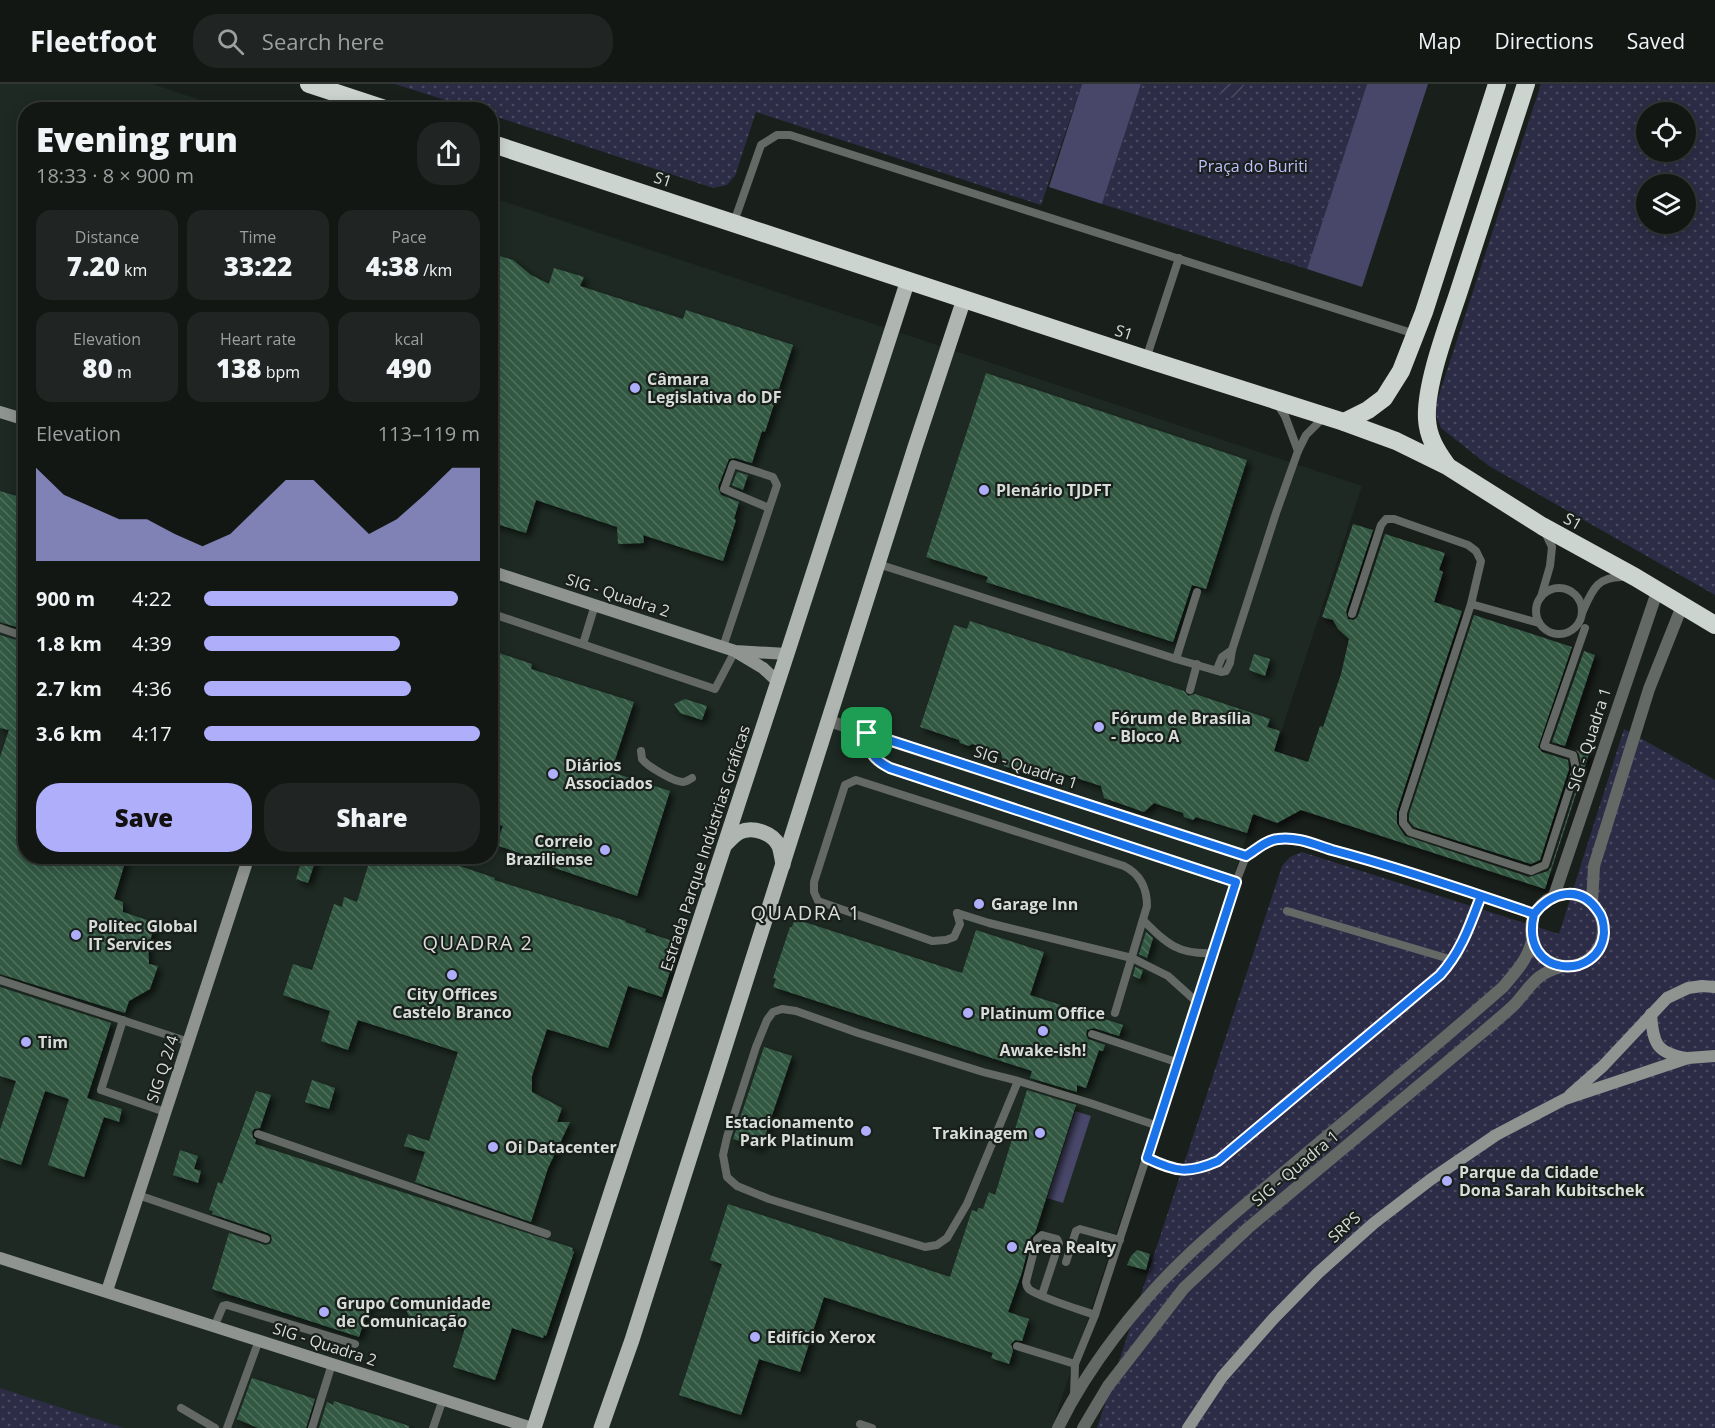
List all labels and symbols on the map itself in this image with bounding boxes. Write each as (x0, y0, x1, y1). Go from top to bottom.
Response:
park label: Praça do Buriti (1198, 155, 1308, 177)
street label: S1 (651, 166, 675, 192)
street label: S1 (1112, 319, 1136, 345)
place label: Câmara Legislativa do DF (647, 368, 781, 408)
marker: Câmara Legislativa do DF (628, 381, 642, 395)
place label: Plenário TJDFT (996, 479, 1111, 501)
marker: Plenário TJDFT (977, 483, 991, 497)
street label: S1 (1560, 507, 1586, 535)
street label: SIG - Quadra 2 (563, 568, 673, 622)
street label: SIG - Quadra 1 (1562, 684, 1616, 794)
pin (841, 707, 892, 758)
place label: Fórum de Brasília - Bloco A (1111, 707, 1251, 747)
marker: Fórum de Brasília - Bloco A (1092, 720, 1106, 734)
street label: Estrada Parque Indústrias Gráficas (655, 722, 755, 974)
street label: SIG - Quadra 1 (971, 740, 1081, 794)
place label: Diários Associados (565, 754, 653, 794)
marker: Diários Associados (546, 767, 560, 781)
place label: Correio Braziliense (505, 830, 593, 870)
marker: Correio Braziliense (598, 843, 612, 857)
place label: Garage Inn (991, 893, 1078, 915)
marker: Garage Inn (972, 897, 986, 911)
district label: QUADRA 1 (751, 899, 861, 926)
place label: Politec Global IT Services (88, 915, 198, 955)
marker: Politec Global IT Services (69, 928, 83, 942)
district label: QUADRA 2 (423, 929, 533, 956)
marker: City Offices Castelo Branco (445, 968, 459, 982)
place label: City Offices Castelo Branco (392, 983, 512, 1023)
place label: Platinum Office (980, 1002, 1105, 1024)
marker: Platinum Office (961, 1006, 975, 1020)
marker: Awake-ish! (1036, 1024, 1050, 1038)
place label: Tim (38, 1031, 68, 1053)
street label: SIG Q 2/4 (141, 1032, 183, 1106)
marker: Tim (19, 1035, 33, 1049)
place label: Awake-ish! (1000, 1039, 1086, 1061)
place label: Estacionamento Park Platinum (725, 1111, 854, 1151)
place label: Trakinagem (933, 1122, 1028, 1144)
marker: Estacionamento Park Platinum (859, 1124, 873, 1138)
street label: SIG - Quadra 1 (1247, 1125, 1343, 1211)
marker: Trakinagem (1033, 1126, 1047, 1140)
place label: Oi Datacenter (505, 1136, 617, 1158)
marker: Oi Datacenter (486, 1140, 500, 1154)
place label: Parque da Cidade Dona Sarah Kubitschek (1459, 1161, 1644, 1201)
marker: Parque da Cidade Dona Sarah Kubitschek (1440, 1174, 1454, 1188)
street label: SRPS (1323, 1206, 1365, 1248)
place label: Area Realty (1024, 1236, 1117, 1258)
marker: Area Realty (1005, 1240, 1019, 1254)
place label: Grupo Comunidade de Comunicação (336, 1292, 491, 1332)
marker: Grupo Comunidade de Comunicação (317, 1305, 331, 1319)
street label: SIG - Quadra 2 (270, 1317, 380, 1371)
place label: Edifício Xerox (767, 1326, 877, 1348)
marker: Edifício Xerox (748, 1330, 762, 1344)

